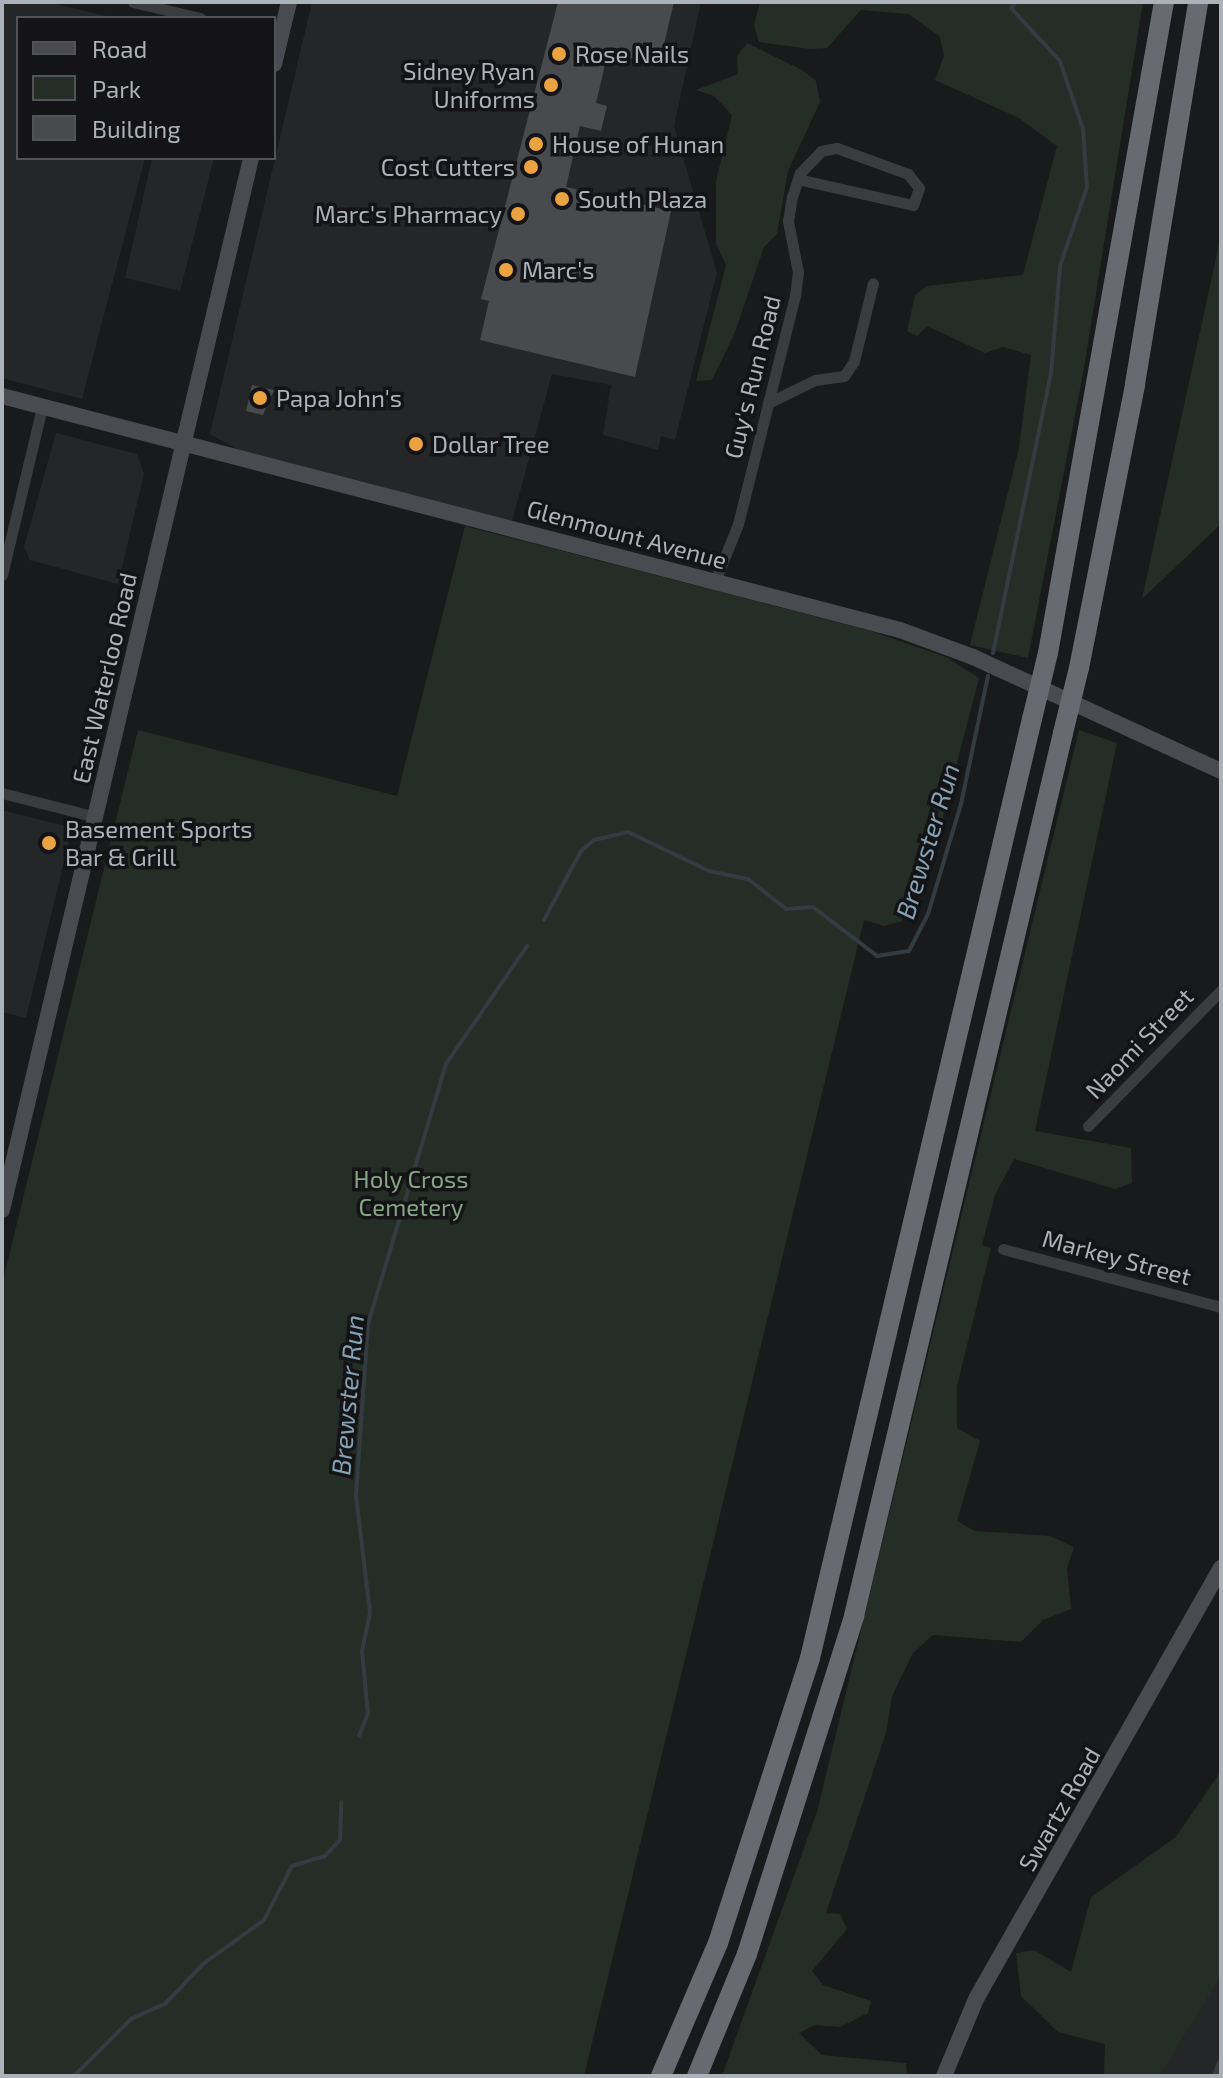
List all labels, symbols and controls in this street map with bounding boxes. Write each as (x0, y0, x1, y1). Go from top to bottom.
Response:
legend (16, 16, 276, 160)
text: Road (92, 34, 147, 63)
place label: Rose Nails (575, 40, 689, 68)
marker: Rose Nails (550, 45, 568, 63)
place label: Sidney Ryan Uniforms (402, 57, 535, 113)
text: Park (92, 74, 141, 103)
marker: Sidney Ryan Uniforms (542, 76, 560, 94)
text: Building (92, 114, 181, 143)
place label: House of Hunan (552, 130, 725, 158)
marker: House of Hunan (527, 135, 545, 153)
place label: Cost Cutters (381, 153, 515, 181)
marker: Cost Cutters (522, 158, 540, 176)
place label: South Plaza (578, 185, 707, 213)
marker: South Plaza (553, 190, 571, 208)
place label: Marc's Pharmacy (315, 200, 502, 228)
marker: Marc's Pharmacy (509, 205, 527, 223)
place label: Marc's (522, 256, 594, 284)
marker: Marc's (497, 261, 515, 279)
street label: Guy's Run Road (718, 292, 786, 462)
place label: Papa John's (276, 384, 402, 412)
marker: Papa John's (251, 389, 269, 407)
place label: Dollar Tree (432, 430, 551, 458)
marker: Dollar Tree (407, 435, 425, 453)
street label: Glenmount Avenue (524, 493, 730, 575)
street label: East Waterloo Road (66, 570, 142, 786)
water label: Brewster Run (889, 759, 965, 923)
place label: Basement Sports Bar & Grill (65, 815, 252, 871)
marker: Basement Sports Bar & Grill (40, 834, 58, 852)
street label: Naomi Street (1079, 982, 1199, 1104)
park label: Holy Cross Cemetery (353, 1165, 469, 1221)
street label: Markey Street (1039, 1223, 1195, 1291)
water label: Brewster Run (324, 1313, 370, 1477)
street label: Swartz Road (1012, 1742, 1106, 1876)

